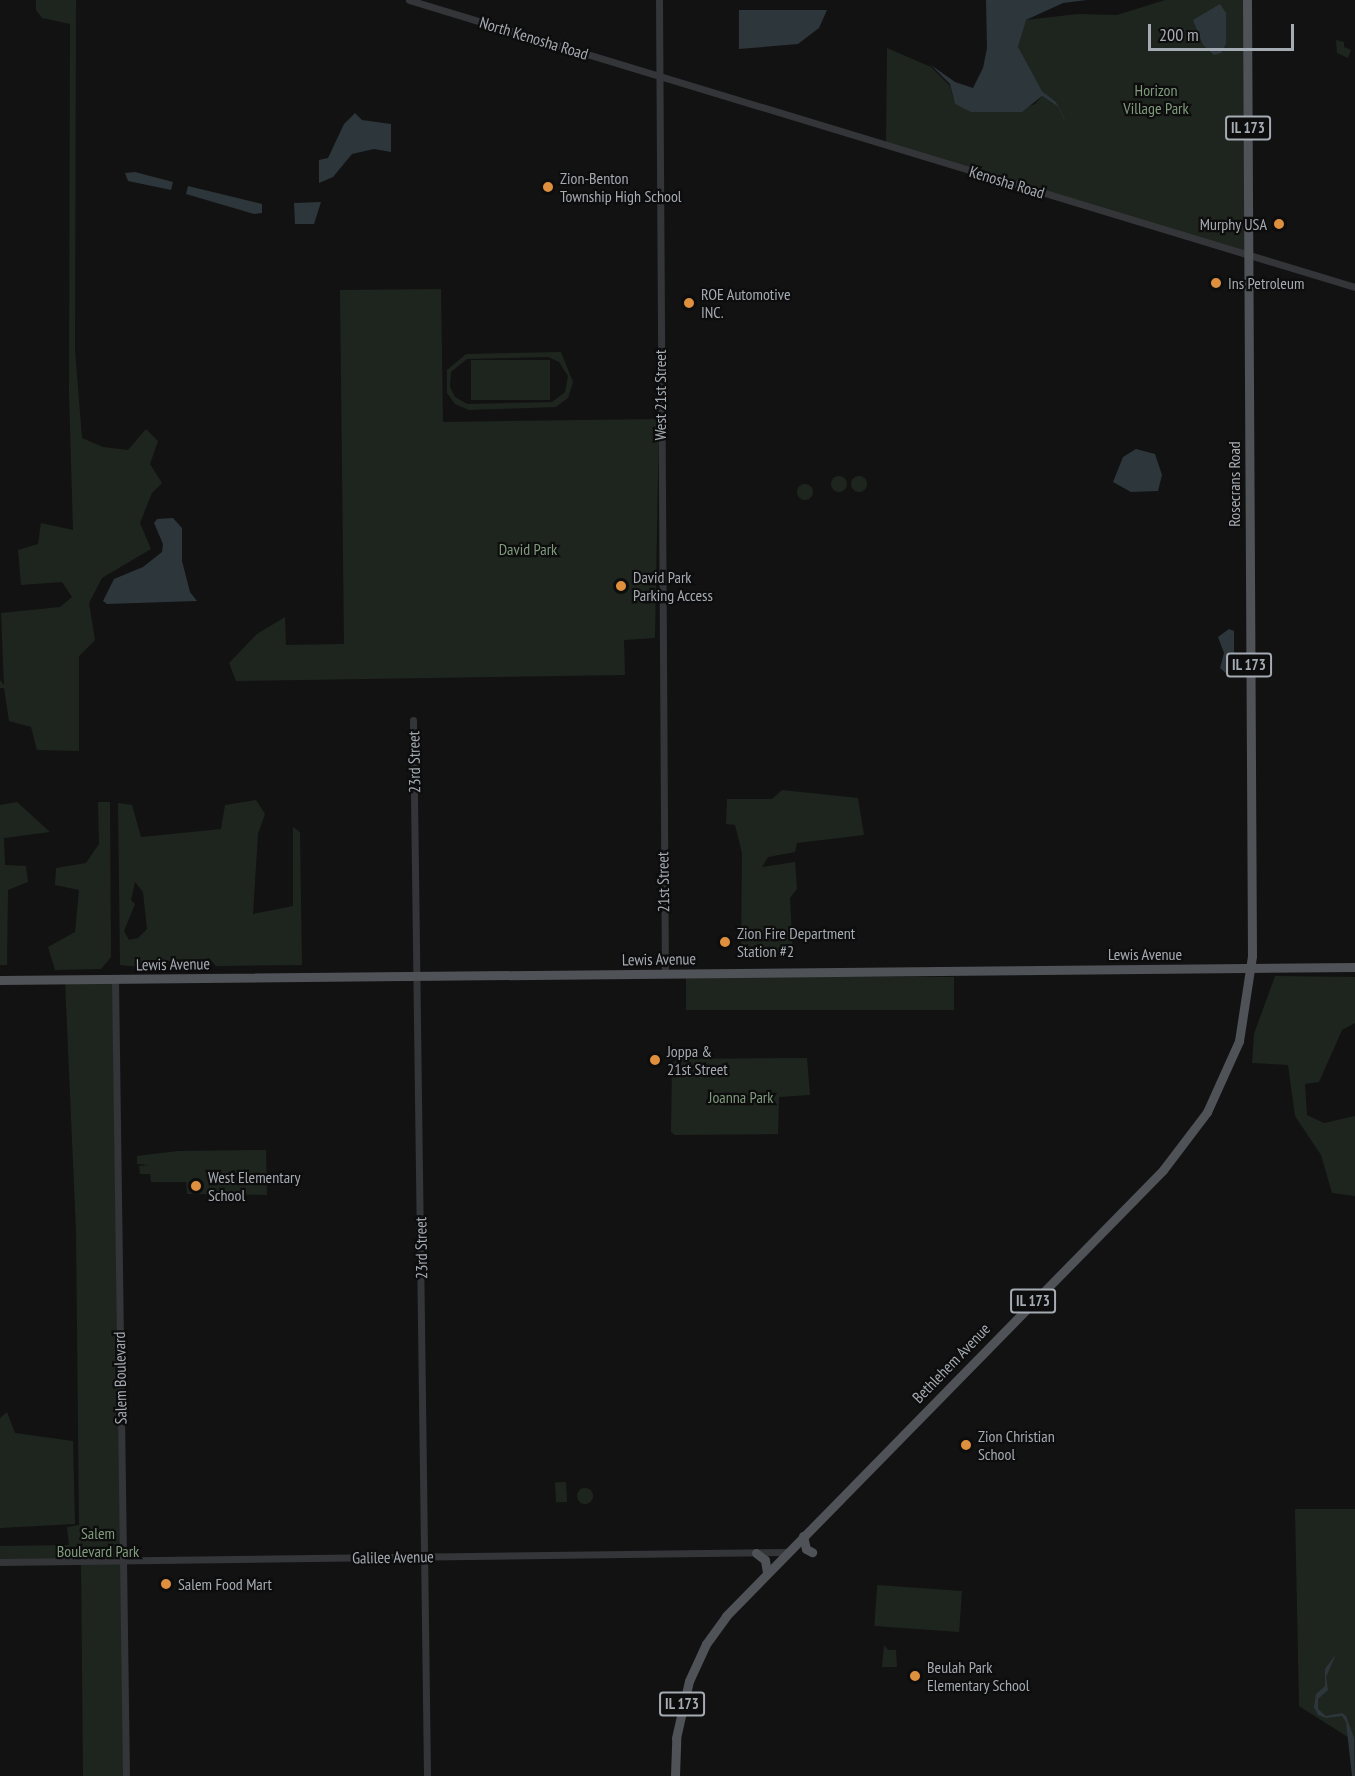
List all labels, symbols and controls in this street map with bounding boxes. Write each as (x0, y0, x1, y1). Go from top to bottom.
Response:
street label: North Kenosha Road (477, 12, 591, 64)
scale bar (1151, 12, 1296, 50)
text: 200 m (1159, 23, 1199, 46)
park label: Horizon Village Park (1123, 80, 1189, 118)
road number: IL 173 (1224, 116, 1272, 140)
street label: Kenosha Road (967, 162, 1047, 202)
place label: Zion-Benton Township High School (560, 168, 682, 206)
marker: Zion-Benton Township High School (541, 180, 555, 194)
place label: Murphy USA (1199, 214, 1267, 234)
marker: Murphy USA (1272, 217, 1286, 231)
place label: Ins Petroleum (1228, 273, 1304, 293)
marker: Ins Petroleum (1209, 276, 1223, 290)
place label: ROE Automotive INC. (701, 284, 791, 322)
marker: ROE Automotive INC. (682, 296, 696, 310)
street label: West 21st Street (650, 350, 670, 440)
street label: Rosecrans Road (1224, 441, 1244, 527)
park label: David Park (499, 539, 557, 559)
place label: David Park Parking Access (633, 567, 713, 605)
marker: David Park Parking Access (614, 579, 628, 593)
road number: IL 173 (1225, 653, 1273, 677)
street label: 23rd Street (404, 731, 424, 793)
street label: 21st Street (653, 851, 673, 913)
place label: Zion Fire Department Station #2 (737, 923, 855, 961)
marker: Zion Fire Department Station #2 (718, 935, 732, 949)
street label: Lewis Avenue (1108, 944, 1182, 964)
street label: Lewis Avenue (622, 949, 696, 969)
street label: Lewis Avenue (136, 954, 210, 974)
place label: Joppa & 21st Street (667, 1041, 728, 1079)
marker: Joppa & 21st Street (648, 1053, 662, 1067)
park label: Joanna Park (709, 1087, 773, 1107)
place label: West Elementary School (208, 1167, 300, 1205)
marker: West Elementary School (189, 1179, 203, 1193)
street label: 23rd Street (411, 1217, 431, 1279)
road number: IL 173 (1009, 1289, 1057, 1313)
street label: Bethlehem Avenue (908, 1319, 994, 1407)
street label: Salem Boulevard (110, 1331, 130, 1425)
place label: Zion Christian School (978, 1426, 1055, 1464)
marker: Zion Christian School (959, 1438, 973, 1452)
park label: Salem Boulevard Park (57, 1523, 139, 1561)
street label: Galilee Avenue (352, 1547, 434, 1567)
place label: Salem Food Mart (178, 1574, 272, 1594)
marker: Salem Food Mart (159, 1577, 173, 1591)
place label: Beulah Park Elementary School (927, 1657, 1030, 1695)
marker: Beulah Park Elementary School (908, 1669, 922, 1683)
road number: IL 173 (658, 1692, 706, 1716)

